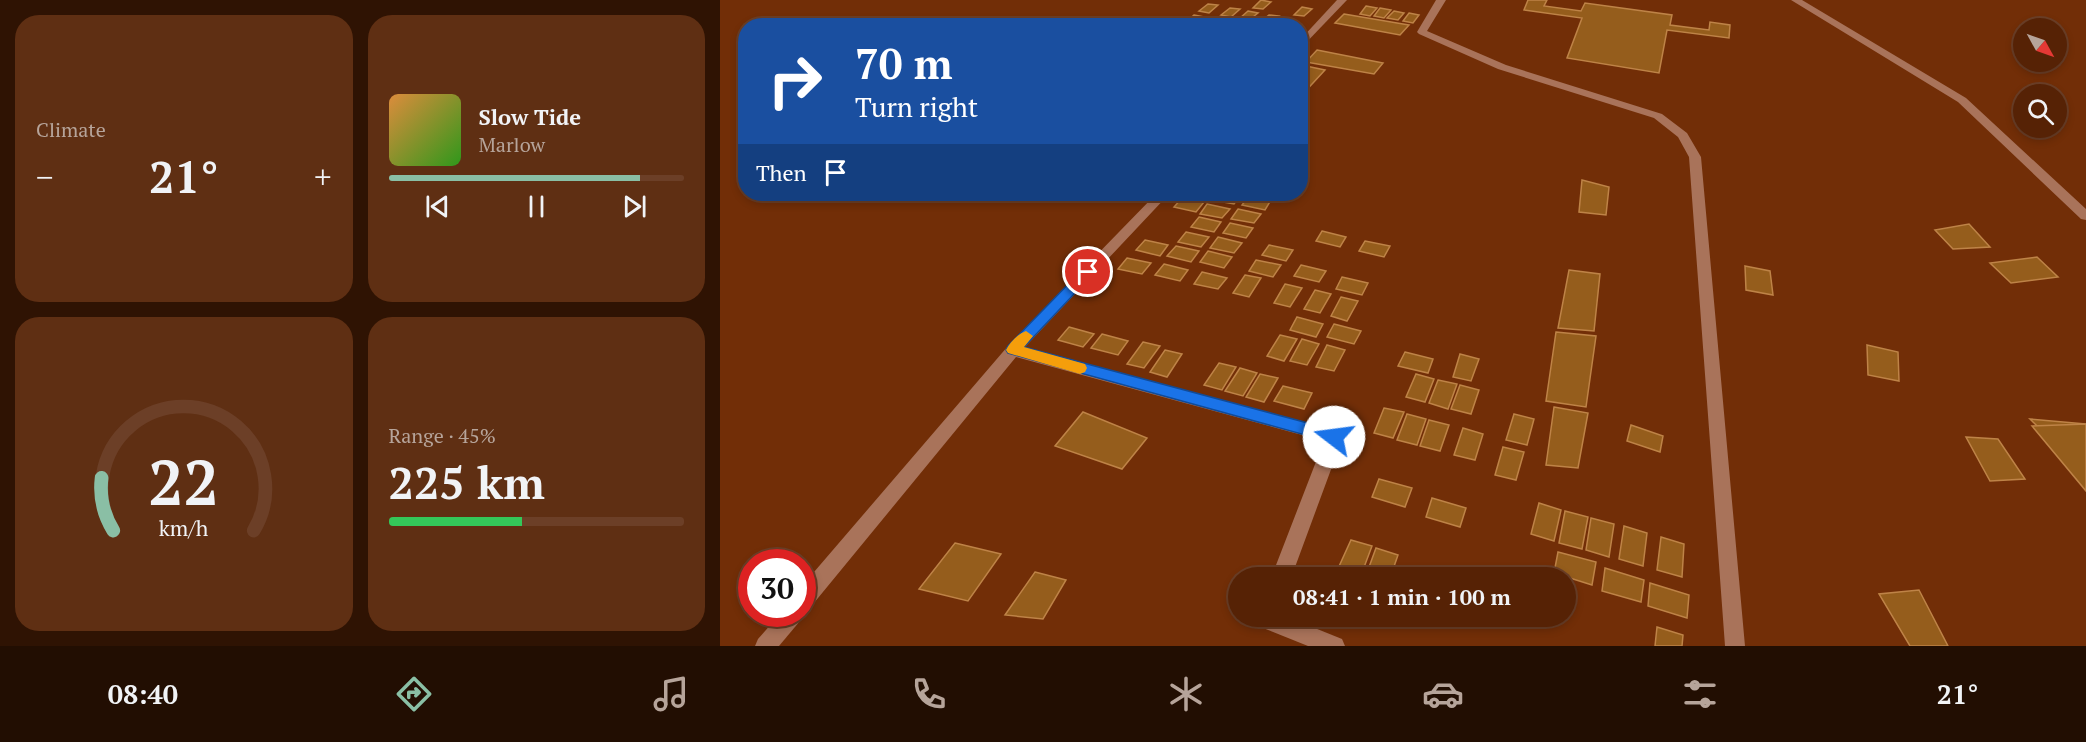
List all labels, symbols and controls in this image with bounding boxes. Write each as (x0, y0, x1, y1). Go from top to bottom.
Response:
north arrow (2013, 18, 2067, 72)
map controls (2013, 18, 2067, 138)
text: 70 m (855, 35, 953, 91)
icon: right (756, 42, 834, 120)
button: search (2013, 84, 2067, 138)
text: Turn right (855, 89, 978, 125)
text: Slow Tide (479, 102, 581, 131)
text: Climate (36, 116, 106, 143)
text: Marlow (479, 131, 545, 158)
text: 21° (149, 146, 218, 206)
text: − (36, 155, 54, 198)
text: + (314, 155, 332, 198)
icon: arrive (819, 156, 852, 189)
text: Then (756, 158, 807, 187)
icon: previous (421, 190, 454, 223)
icon: pause (520, 190, 553, 223)
icon: next (618, 190, 651, 223)
pin (1062, 246, 1113, 297)
icon: arrive (1071, 255, 1104, 288)
position arrow (1302, 405, 1366, 469)
text: Range · 45% (389, 422, 496, 449)
text: 22 (148, 440, 219, 523)
text: 225 km (389, 452, 545, 512)
text: km/h (159, 514, 209, 542)
speed limit sign: 30 (738, 549, 816, 627)
text: 08:41 · 1 min · 100 m (1293, 582, 1511, 611)
icon: directions (393, 673, 435, 715)
icon: music (650, 673, 692, 715)
icon: phone (908, 673, 950, 715)
icon: climate (1165, 673, 1207, 715)
icon: car (1422, 673, 1464, 715)
icon: filters (1679, 673, 1721, 715)
text: 08:40 (108, 676, 178, 712)
text: 21° (1937, 676, 1978, 712)

